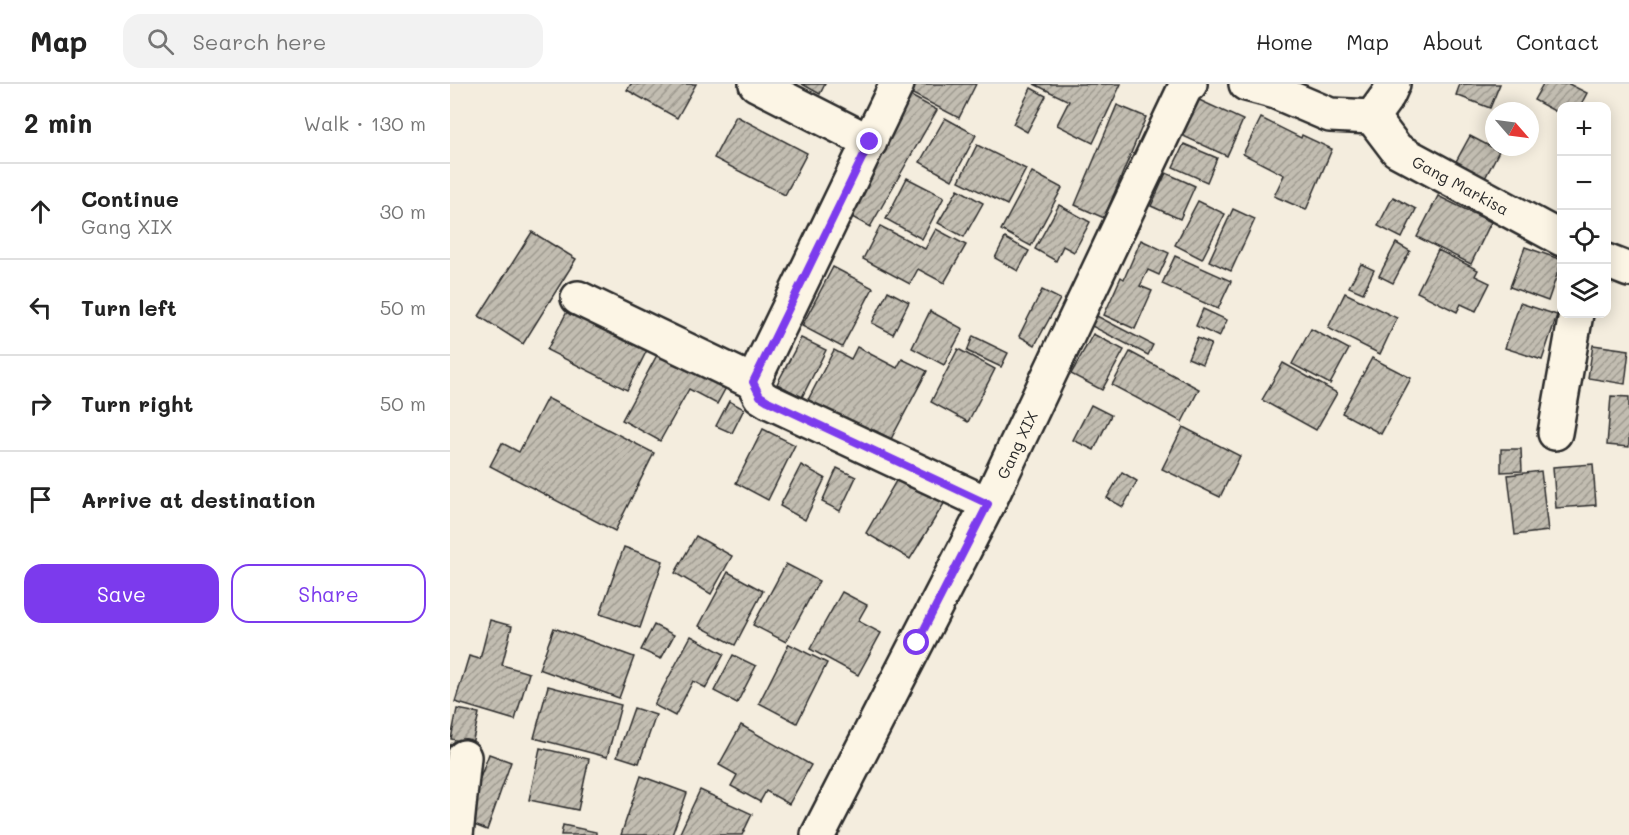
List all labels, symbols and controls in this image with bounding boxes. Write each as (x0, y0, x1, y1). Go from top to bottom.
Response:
search box (123, 14, 543, 68)
text: Map (30, 23, 87, 59)
icon: search (144, 25, 177, 58)
text: Search here (192, 27, 326, 56)
text: Home (1256, 28, 1313, 55)
text: Map (1346, 28, 1389, 55)
text: About (1422, 28, 1483, 55)
text: Contact (1516, 28, 1599, 55)
north arrow (1485, 102, 1539, 156)
map controls (1557, 102, 1611, 318)
button: + (1557, 102, 1611, 156)
text: 2 min (24, 106, 92, 140)
text: Walk · 130 m (303, 110, 426, 136)
route end (856, 128, 882, 154)
street label: Gang Markisa (1409, 150, 1513, 219)
button: − (1557, 156, 1611, 210)
text: Continue (81, 184, 179, 213)
icon: ahead (24, 195, 57, 228)
text: 30 m (380, 198, 426, 224)
button: locate (1557, 210, 1611, 264)
text: Gang XIX (81, 213, 173, 239)
button: layers (1557, 264, 1611, 318)
icon: left (24, 291, 57, 324)
text: Turn left (81, 293, 177, 322)
text: 50 m (380, 294, 426, 320)
icon: right (24, 387, 57, 420)
text: Turn right (81, 389, 193, 418)
text: 50 m (380, 390, 426, 416)
street label: Gang XIX (991, 407, 1041, 482)
icon: arrive (24, 483, 57, 516)
text: Arrive at destination (81, 485, 316, 514)
button: Save (24, 564, 219, 623)
button: Share (231, 564, 426, 623)
route start (903, 629, 929, 655)

